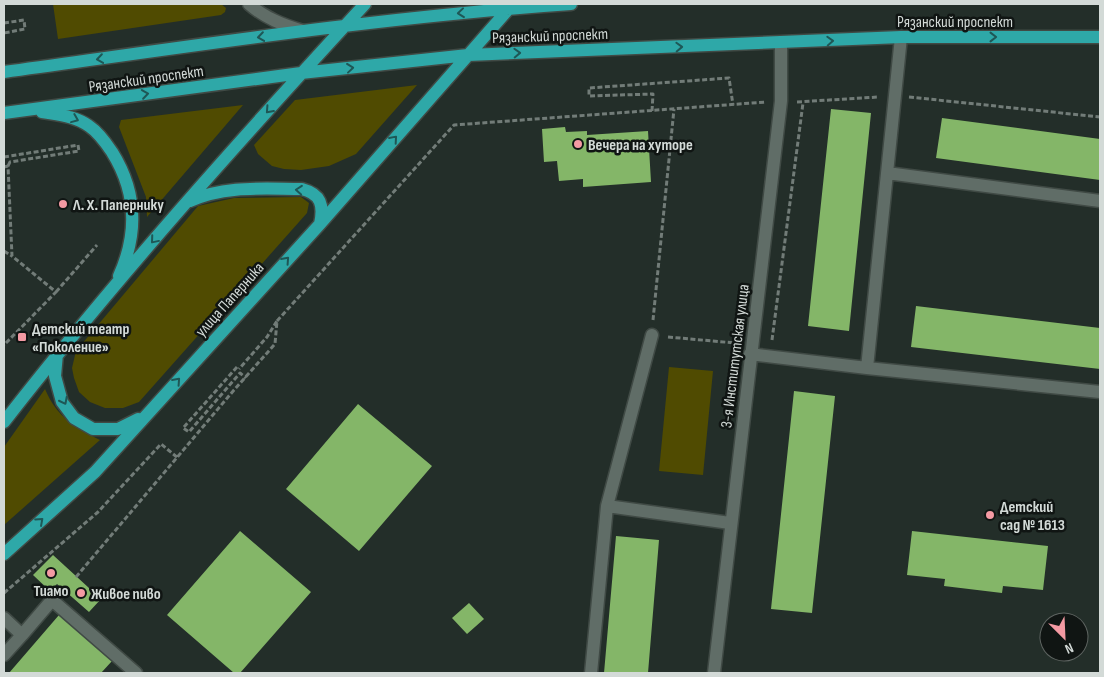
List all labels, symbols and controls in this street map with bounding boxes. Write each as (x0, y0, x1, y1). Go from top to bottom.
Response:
one-way arrow (456, 8, 464, 19)
street label: Рязанский проспект (897, 13, 1013, 32)
street label: Рязанский проспект (492, 25, 608, 48)
one-way arrow (257, 31, 265, 42)
one-way arrow (989, 32, 997, 42)
one-way arrow (826, 35, 834, 46)
one-way arrow (675, 41, 683, 52)
one-way arrow (513, 48, 521, 58)
one-way arrow (96, 53, 104, 64)
street label: Рязанский проспект (87, 62, 205, 97)
one-way arrow (346, 63, 354, 74)
one-way arrow (141, 90, 149, 100)
one-way arrow (266, 104, 275, 113)
one-way arrow (70, 113, 79, 123)
one-way arrow (388, 136, 397, 145)
place label: Вечера на хуторе (588, 136, 693, 155)
marker: Вечера на хуторе (572, 138, 584, 150)
one-way arrow (294, 184, 302, 195)
place label: Л. Х. Папернику (72, 196, 164, 215)
marker: Л. Х. Папернику (57, 198, 69, 210)
one-way arrow (151, 235, 160, 244)
one-way arrow (280, 257, 289, 266)
street label: улица Паперника (192, 259, 268, 341)
street label: 3-я Институтская улица (717, 283, 754, 429)
place label: Детский театр «Поколение» (32, 320, 129, 357)
marker: Детский театр «Поколение» (16, 331, 28, 343)
one-way arrow (171, 377, 180, 386)
one-way arrow (58, 396, 68, 405)
place label: Детский сад № 1613 (1000, 498, 1065, 535)
marker: Детский сад № 1613 (984, 509, 996, 521)
one-way arrow (35, 518, 44, 527)
marker: Тиамо (45, 567, 57, 579)
place label: Тиамо (34, 582, 68, 601)
place label: Живое пиво (91, 585, 161, 604)
marker: Живое пиво (75, 587, 87, 599)
north arrow (1039, 612, 1089, 662)
text: N (1062, 639, 1076, 658)

